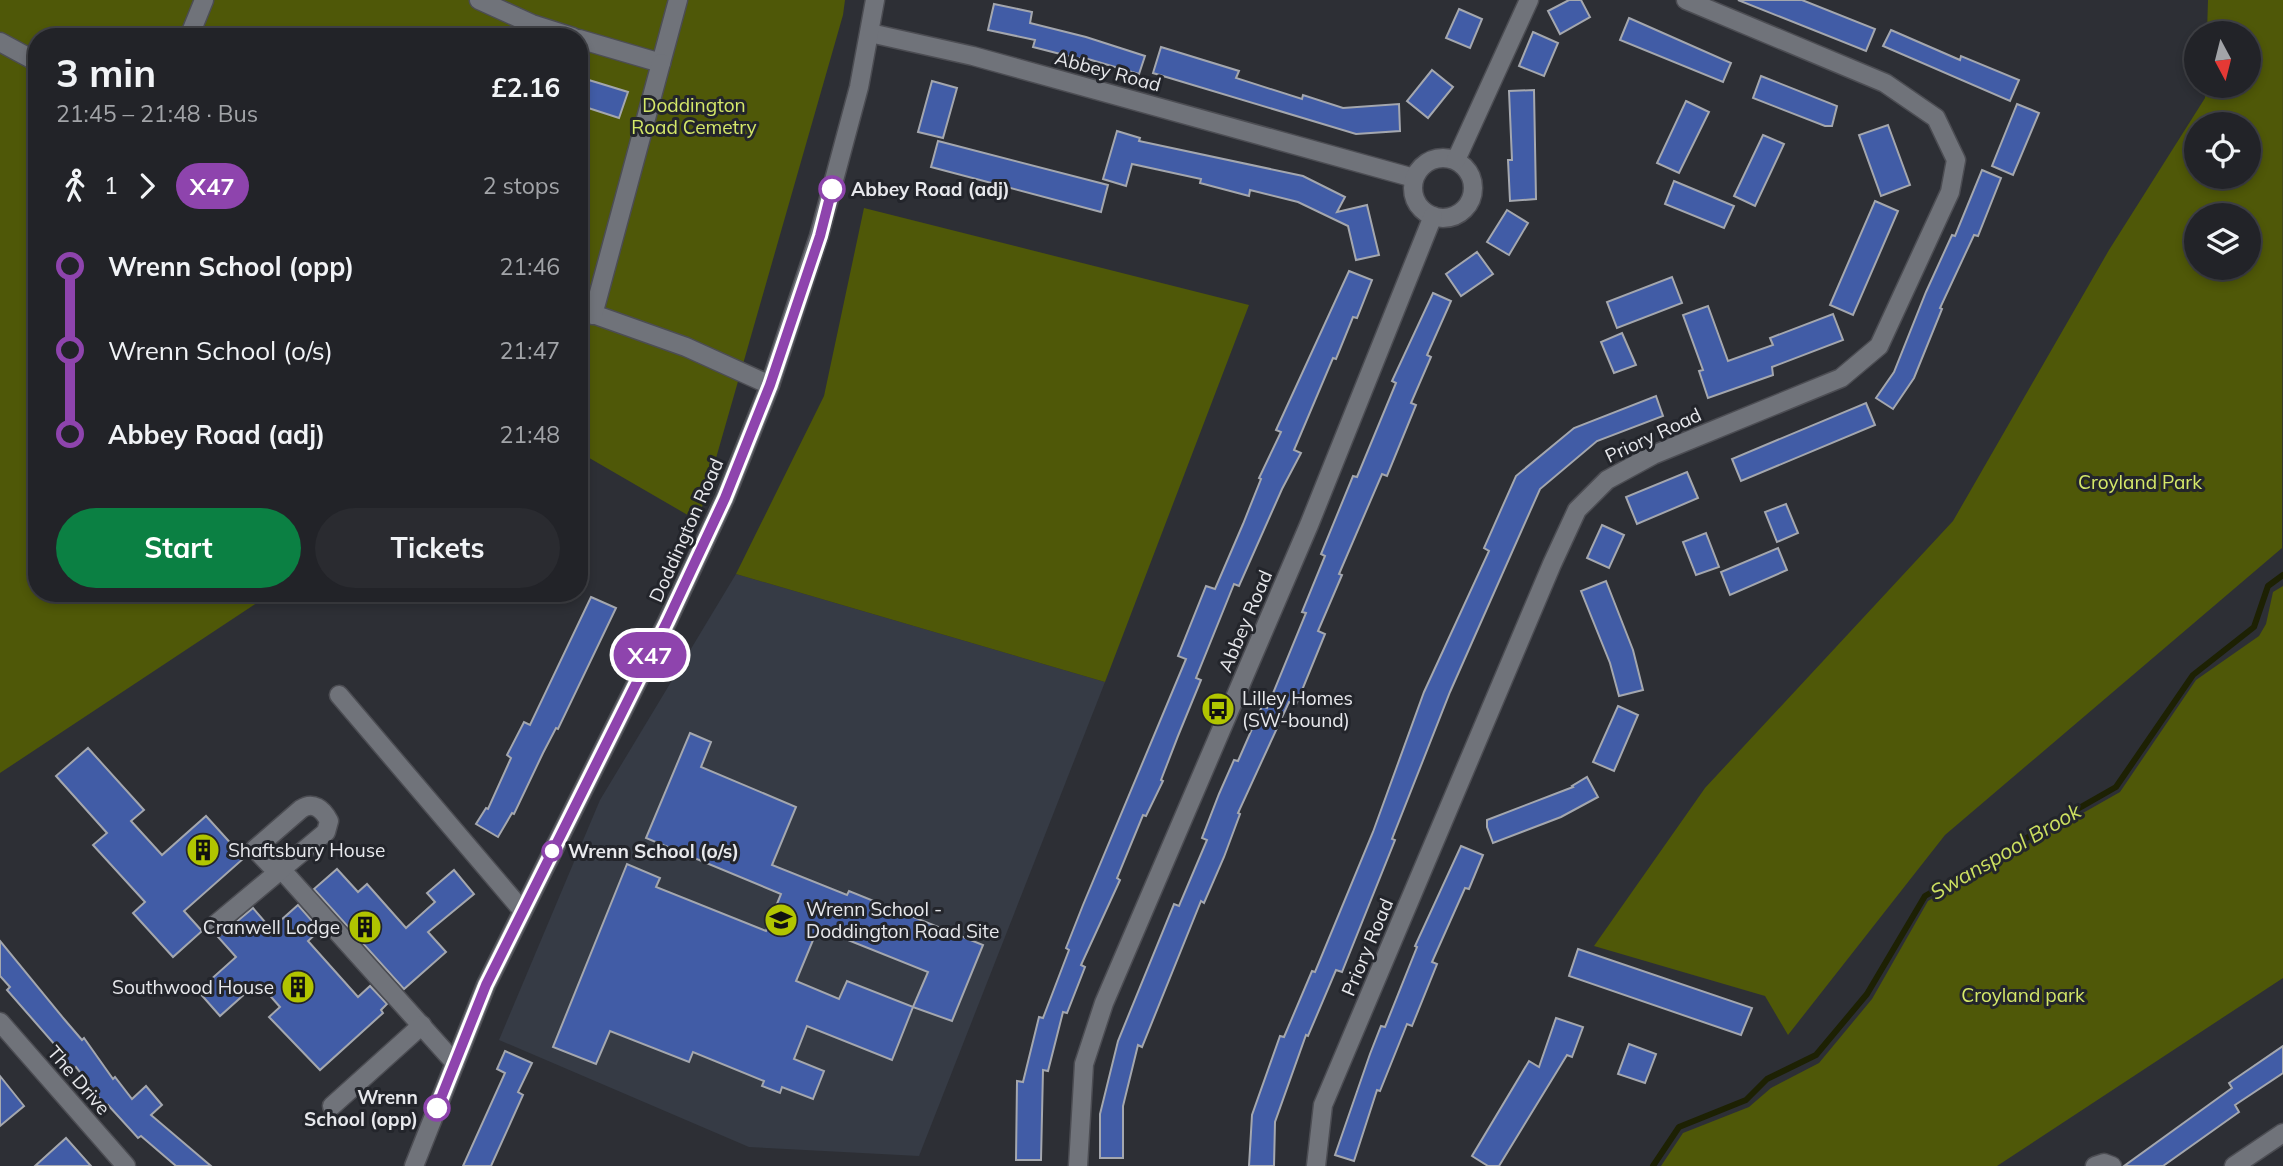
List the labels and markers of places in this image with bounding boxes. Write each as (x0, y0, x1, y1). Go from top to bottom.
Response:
marker: Abbey Road (adj) (819, 176, 845, 202)
place label: Abbey Road (adj) (851, 177, 1010, 201)
place label: Lilley Homes (SW-bound) (1242, 686, 1353, 732)
bus stop icon: Lilley Homes (SW-bound) (1199, 690, 1237, 728)
building icon: Shaftsbury House (184, 831, 222, 869)
place label: Shaftsbury House (228, 838, 385, 862)
place label: Wrenn School (o/s) (568, 839, 739, 863)
marker: Wrenn School (o/s) (542, 841, 562, 861)
place label: Wrenn School - Doddington Road Site (806, 897, 999, 943)
school or university icon: Wrenn School - Doddington Road Site (762, 901, 800, 939)
building icon: Cranwell Lodge (346, 908, 384, 946)
place label: Cranwell Lodge (203, 915, 340, 939)
building icon: Southwood House (279, 968, 317, 1006)
place label: Southwood House (112, 975, 274, 999)
place label: Wrenn School (opp) (304, 1085, 418, 1131)
marker: Wrenn School (opp) (424, 1095, 450, 1121)

